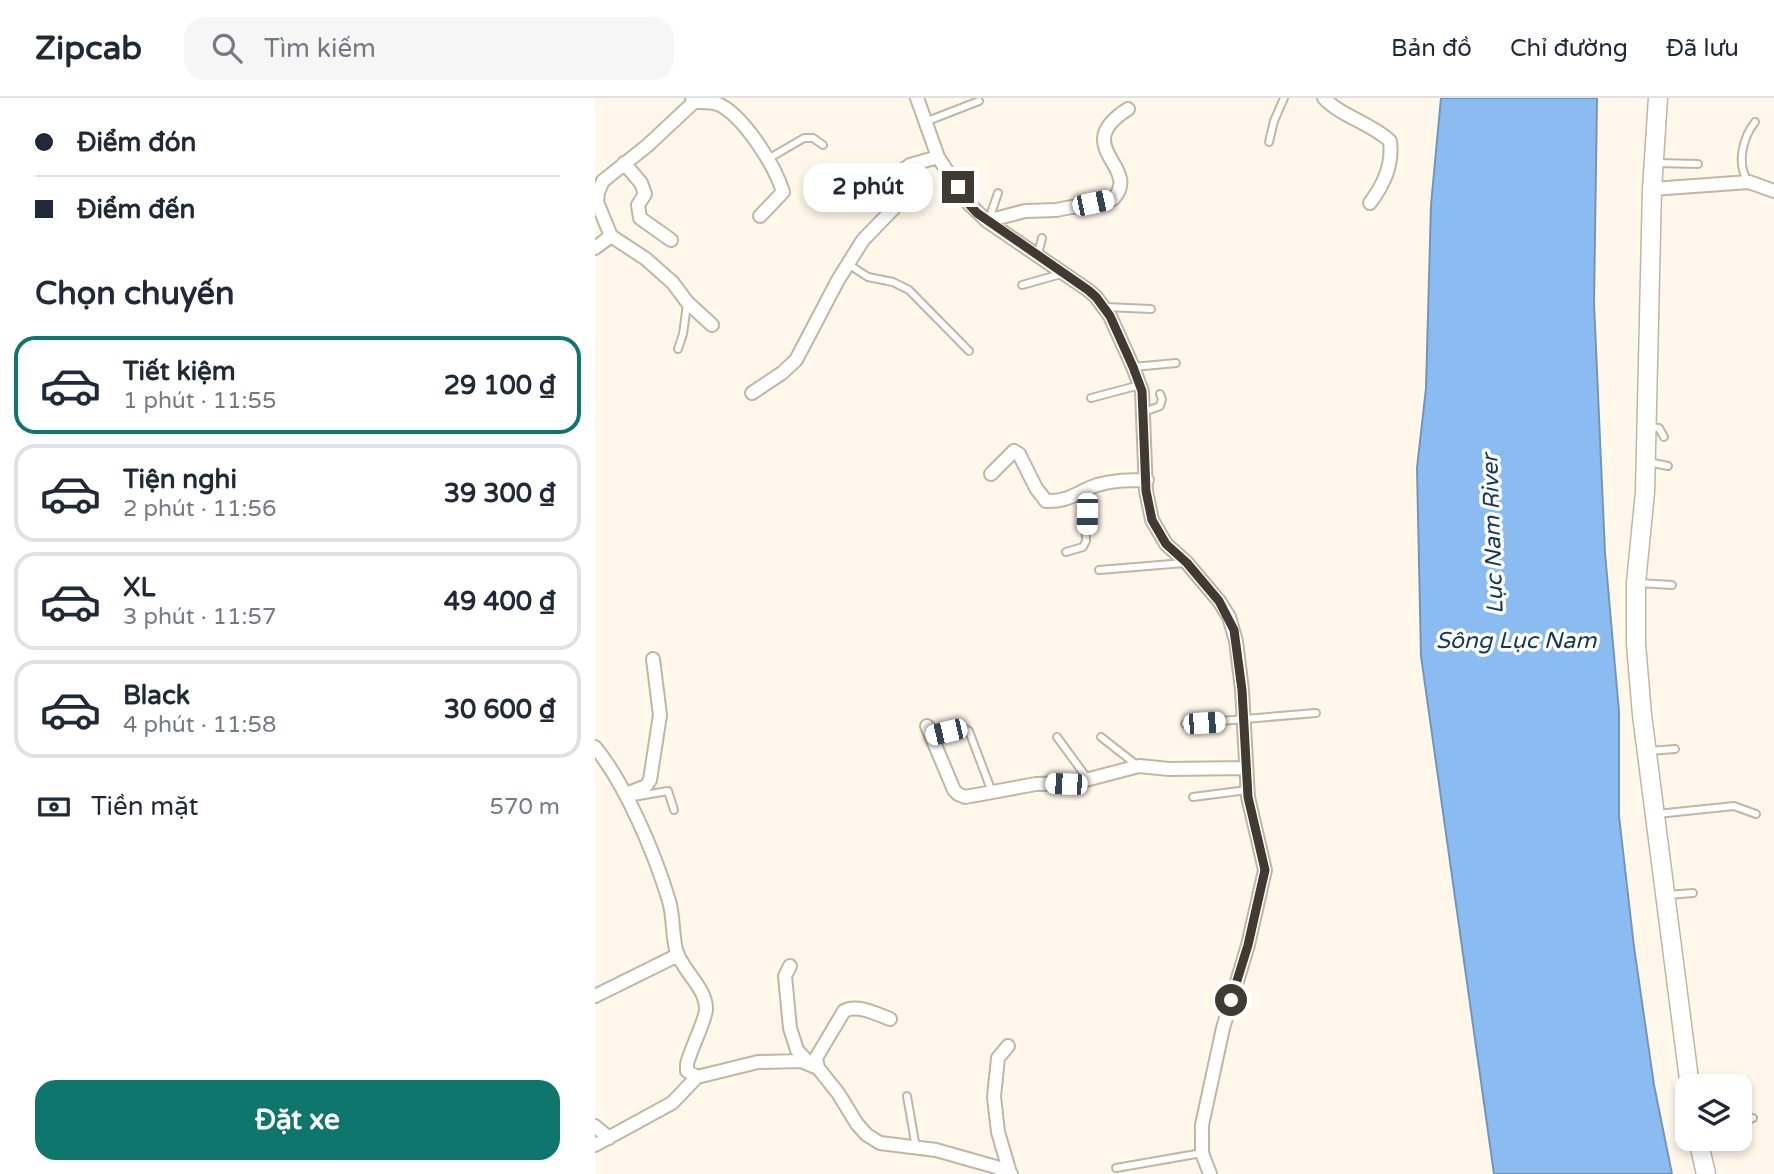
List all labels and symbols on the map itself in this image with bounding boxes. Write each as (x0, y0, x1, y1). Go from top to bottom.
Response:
callout: 2 phút (804, 162, 933, 212)
route end (942, 171, 974, 203)
car (1071, 188, 1116, 218)
water label: Lục Nam River (1476, 450, 1510, 614)
car (1077, 493, 1098, 535)
water label: Sông Lục Nam (1436, 627, 1597, 655)
car (1183, 711, 1226, 735)
car (924, 717, 969, 747)
car (1045, 773, 1088, 795)
route start (1215, 984, 1247, 1016)

